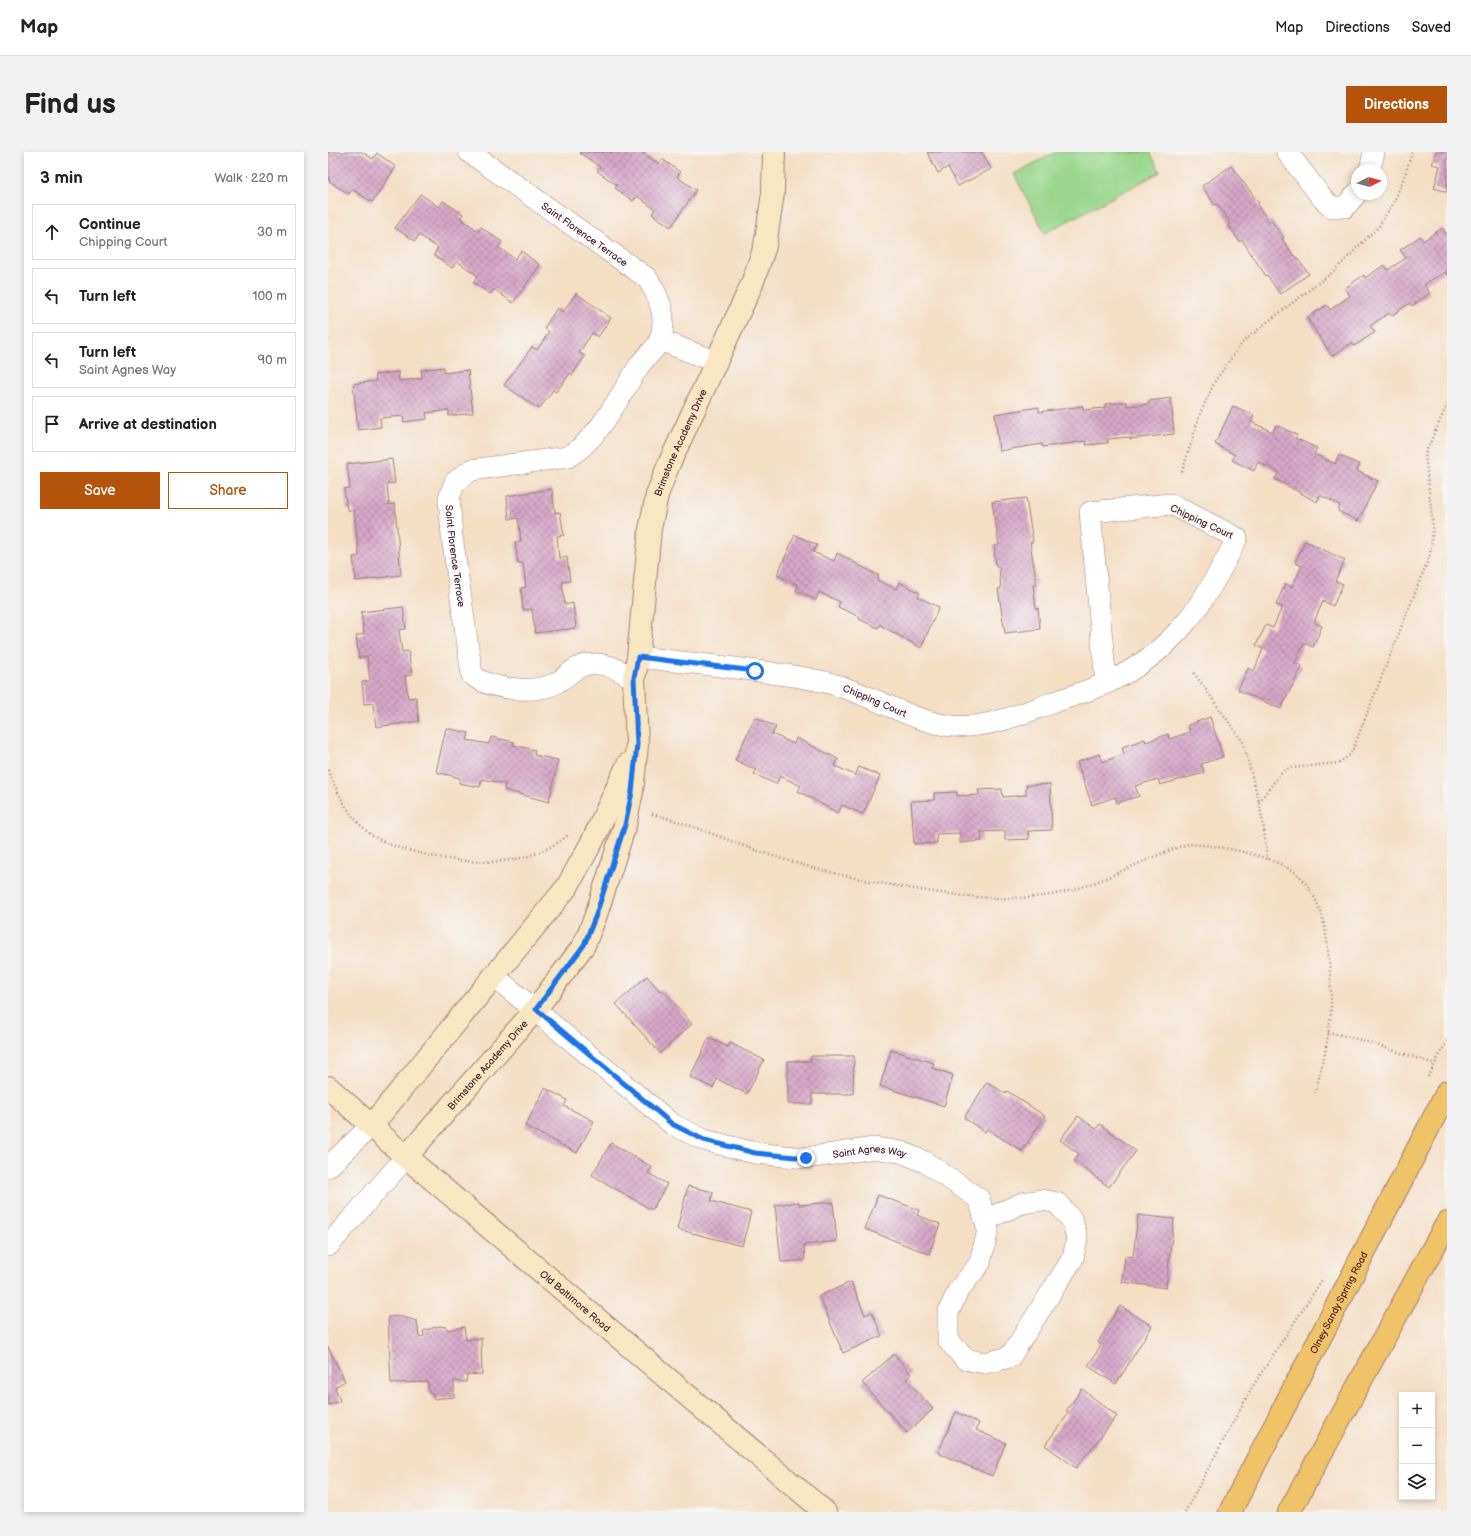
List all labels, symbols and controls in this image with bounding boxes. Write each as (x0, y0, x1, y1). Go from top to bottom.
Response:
text: Map (20, 16, 58, 39)
text: Map (1275, 19, 1303, 36)
text: Directions (1325, 19, 1390, 36)
text: Saved (1412, 19, 1451, 36)
button: Directions (1346, 86, 1447, 123)
text: Find us (24, 88, 116, 121)
north arrow (1351, 164, 1387, 200)
text: 3 min (40, 168, 83, 188)
text: Walk · 220 m (215, 170, 288, 186)
street label: Saint Florence Terrace (539, 200, 630, 270)
text: Continue (79, 215, 141, 234)
icon: ahead (41, 221, 63, 243)
text: 30 m (257, 224, 287, 240)
text: Chipping Court (79, 234, 168, 250)
icon: left (41, 285, 63, 307)
text: Turn left (79, 287, 136, 306)
text: 100 m (252, 288, 287, 304)
text: Turn left (79, 343, 136, 362)
icon: left (41, 349, 63, 371)
text: 90 m (258, 352, 287, 368)
text: Saint Agnes Way (79, 362, 176, 378)
street label: Brimstone Academy Drive (652, 387, 710, 498)
icon: arrive (41, 413, 63, 435)
text: Arrive at destination (79, 415, 217, 434)
button: Save (40, 472, 160, 509)
button: Share (168, 472, 288, 509)
street label: Chipping Court (1168, 502, 1235, 542)
street label: Saint Florence Terrace (443, 504, 467, 608)
route start (746, 662, 764, 680)
street label: Chipping Court (841, 683, 908, 720)
street label: Brimstone Academy Drive (445, 1018, 531, 1113)
street label: Saint Agnes Way (832, 1143, 909, 1161)
route end (797, 1149, 815, 1167)
street label: Olney Sandy Spring Road (1308, 1249, 1371, 1356)
street label: Old Baltimore Road (537, 1268, 613, 1335)
map controls (1399, 1392, 1435, 1500)
button: + (1399, 1392, 1435, 1428)
button: − (1399, 1428, 1435, 1464)
button: layers (1399, 1464, 1435, 1500)

